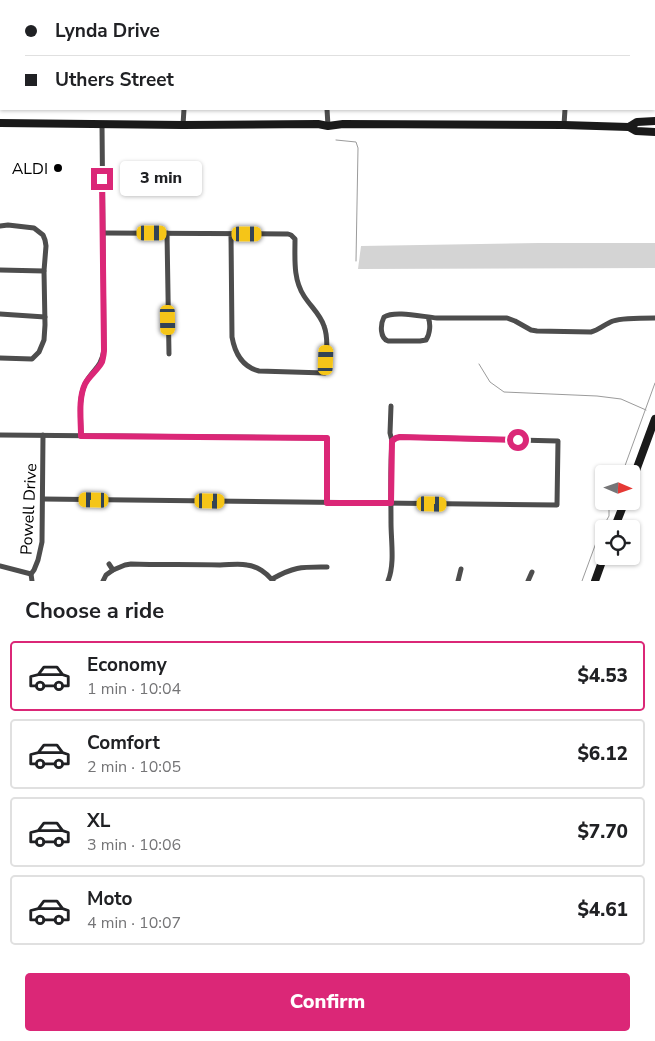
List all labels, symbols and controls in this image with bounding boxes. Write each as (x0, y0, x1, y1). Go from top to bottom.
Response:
text: Lynda Drive (55, 18, 160, 44)
text: Uthers Street (55, 67, 174, 93)
place label: ALDI (12, 158, 48, 180)
marker: ALDI (52, 162, 64, 174)
callout: 3 min (120, 162, 202, 196)
text: 3 min (140, 167, 182, 189)
route end (91, 168, 113, 190)
car (137, 226, 167, 241)
car (232, 227, 262, 242)
car (160, 305, 175, 335)
car (317, 345, 334, 375)
route start (507, 429, 529, 451)
street label: Powell Drive (16, 463, 42, 556)
north arrow (595, 465, 640, 510)
map controls (595, 465, 640, 565)
car (78, 492, 109, 508)
car (194, 493, 225, 509)
car (416, 496, 447, 512)
button: locate (595, 520, 640, 565)
text: Choose a ride (25, 596, 164, 626)
text: Economy (87, 652, 167, 678)
icon: car (27, 654, 72, 699)
text: $4.53 (577, 663, 628, 689)
text: 1 min · 10:04 (87, 678, 181, 700)
text: Comfort (87, 730, 160, 756)
icon: car (27, 732, 72, 777)
text: $6.12 (577, 741, 628, 767)
text: 2 min · 10:05 (87, 756, 181, 778)
text: XL (87, 808, 110, 834)
icon: car (27, 810, 72, 855)
text: $7.70 (577, 819, 628, 845)
text: 3 min · 10:06 (87, 834, 181, 856)
text: Moto (87, 886, 133, 912)
icon: car (27, 888, 72, 933)
text: $4.61 (577, 897, 628, 923)
text: 4 min · 10:07 (87, 912, 181, 934)
button: Confirm (25, 973, 630, 1031)

